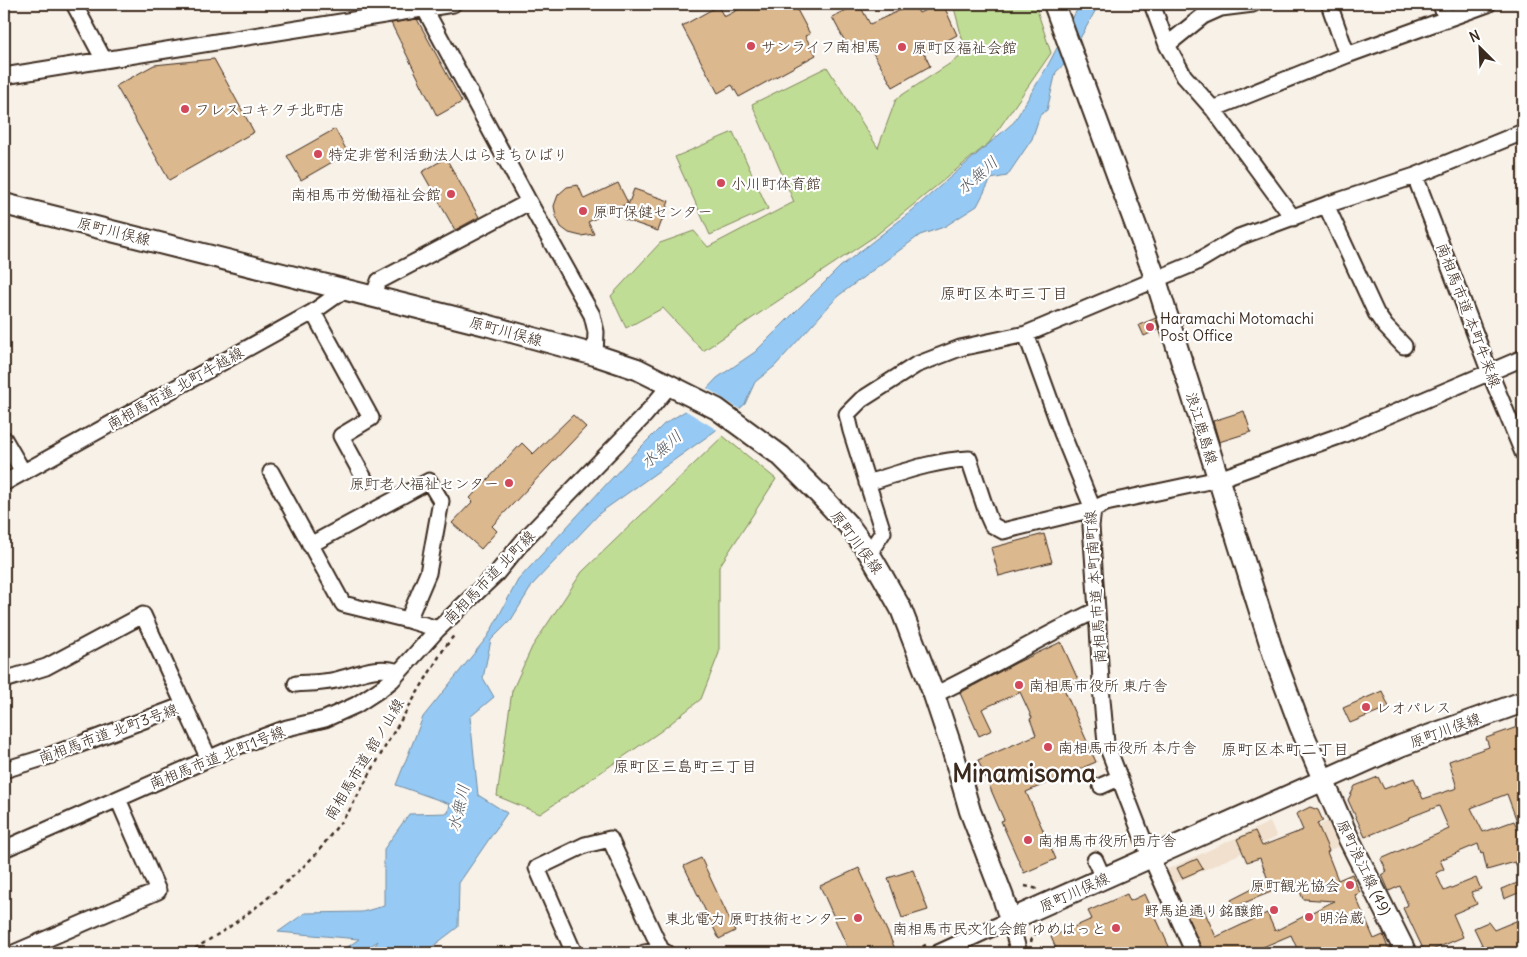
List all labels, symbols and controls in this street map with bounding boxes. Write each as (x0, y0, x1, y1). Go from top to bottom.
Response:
north arrow (1454, 22, 1504, 72)
text: N (1467, 26, 1483, 46)
place label: サンライフ南相馬 (761, 37, 880, 56)
place label: 原町区福祉会館 (912, 38, 1017, 57)
marker: サンライフ南相馬 (745, 40, 757, 52)
marker: 原町区福祉会館 (896, 41, 908, 53)
place label: フレスコキクチ北町店 (195, 100, 345, 119)
marker: フレスコキクチ北町店 (179, 103, 191, 115)
place label: 特定非営利活動法人はらまちひばり (328, 145, 568, 164)
marker: 特定非営利活動法人はらまちひばり (312, 148, 324, 160)
water label: 水無川 (952, 152, 1002, 198)
place label: 小川町体育館 (731, 174, 821, 193)
marker: 小川町体育館 (715, 177, 727, 189)
place label: 南相馬市労働福祉会館 (291, 185, 441, 204)
marker: 南相馬市労働福祉会館 (445, 188, 457, 200)
place label: 原町保健センター (593, 202, 712, 221)
marker: 原町保健センター (577, 205, 589, 217)
street label: 原町川俣線 (75, 213, 153, 249)
street label: 南相馬市道 本町牛来線 (1433, 240, 1505, 390)
district label: 原町区本町三丁目 (940, 283, 1068, 303)
place label: Haramachi Motomachi Post Office (1160, 309, 1314, 345)
street label: 原町川俣線 (467, 312, 545, 350)
marker: Haramachi Motomachi Post Office (1144, 321, 1156, 333)
street label: 南相馬市道 北町牛越線 (103, 342, 247, 434)
street label: 浪江鹿島線 (1182, 389, 1222, 467)
water label: 水無川 (636, 426, 686, 472)
place label: 原町老人福祉センター (350, 474, 499, 493)
marker: 原町老人福祉センター (503, 477, 515, 489)
street label: 原町川俣線 (827, 506, 887, 578)
street label: 南相馬市道 本町南町線 (1080, 510, 1110, 664)
street label: 南相馬市道 北町線 (439, 526, 539, 628)
place label: 南相馬市役所 東庁舎 (1029, 676, 1168, 695)
marker: 南相馬市役所 東庁舎 (1013, 679, 1025, 691)
street label: 南相馬市道 舘ノ山線 (320, 695, 408, 823)
place label: レオパレス (1376, 698, 1451, 717)
street label: 南相馬市道 北町3号線 (36, 699, 180, 767)
marker: レオパレス (1360, 701, 1372, 713)
street label: 原町川俣線 (1407, 708, 1483, 752)
street label: 南相馬市道 北町1号線 (146, 721, 288, 793)
place label: 南相馬市役所 本庁舎 (1058, 738, 1197, 757)
district label: 原町区本町二丁目 (1221, 739, 1349, 759)
marker: 南相馬市役所 本庁舎 (1042, 741, 1054, 753)
district label: 原町区三島町三丁目 (613, 756, 757, 776)
district label: Minamisoma (952, 757, 1096, 789)
water label: 水無川 (443, 782, 473, 834)
street label: 原町浪江線 (49) (1333, 816, 1395, 918)
place label: 南相馬市役所 西庁舎 (1038, 831, 1177, 850)
marker: 南相馬市役所 西庁舎 (1022, 834, 1034, 846)
street label: 原町川俣線 (1036, 868, 1112, 916)
place label: 原町観光協会 (1250, 876, 1340, 895)
marker: 原町観光協会 (1344, 879, 1356, 891)
place label: 野馬追通り銘醸館 (1144, 901, 1264, 920)
marker: 野馬追通り銘醸館 (1268, 904, 1280, 916)
place label: 明治蔵 (1319, 908, 1364, 927)
place label: 東北電力 原町技術センター (665, 909, 848, 928)
marker: 明治蔵 (1303, 911, 1315, 923)
marker: 東北電力 原町技術センター (852, 912, 864, 924)
place label: 南相馬市民文化会館 ゆめはっと (892, 919, 1106, 938)
marker: 南相馬市民文化会館 ゆめはっと (1110, 922, 1122, 934)

